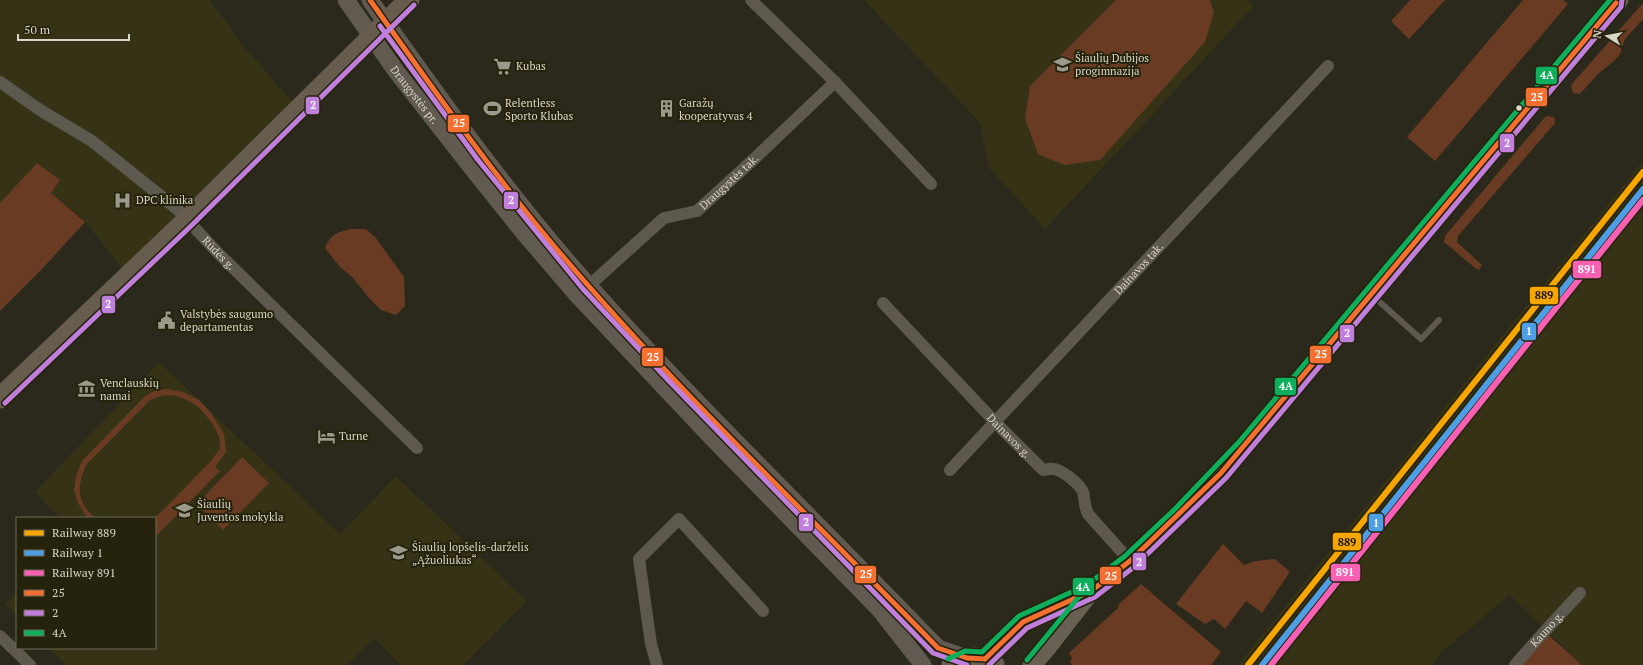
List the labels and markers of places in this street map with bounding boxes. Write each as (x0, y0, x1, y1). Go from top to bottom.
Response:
place label: Šiaulių Dubijos progimnazija (1075, 51, 1149, 78)
school or university icon: Šiaulių Dubijos progimnazija (1052, 54, 1072, 74)
supermarket icon: Kubas (493, 56, 513, 76)
place label: Kubas (516, 59, 546, 73)
place label: Relentless Sporto Klubas (505, 96, 574, 123)
place label: Garažų kooperatyvas 4 (679, 96, 753, 123)
sports icon: Relentless Sporto Klubas (482, 99, 502, 119)
building icon: Garažų kooperatyvas 4 (656, 99, 676, 119)
unlabelled marker (1514, 103, 1524, 113)
hospital icon: DPC klinika (113, 190, 133, 210)
place label: DPC klinika (136, 193, 194, 207)
place label: Valstybės saugumo departamentas (180, 307, 273, 334)
public building icon: Valstybės saugumo departamentas (157, 310, 177, 330)
place label: Venclauskių namai (100, 376, 160, 403)
museum icon: Venclauskių namai (77, 379, 97, 399)
hotel icon: Turne (316, 426, 336, 446)
place label: Turne (339, 429, 369, 443)
place label: Šiaulių Juventos mokykla (197, 497, 284, 524)
school or university icon: Šiaulių Juventos mokykla (174, 500, 194, 520)
place label: Šiaulių lopšelis-darželis „Ąžuoliukas“ (412, 540, 529, 567)
school or university icon: Šiaulių lopšelis-darželis „Ąžuoliukas“ (389, 543, 409, 563)

